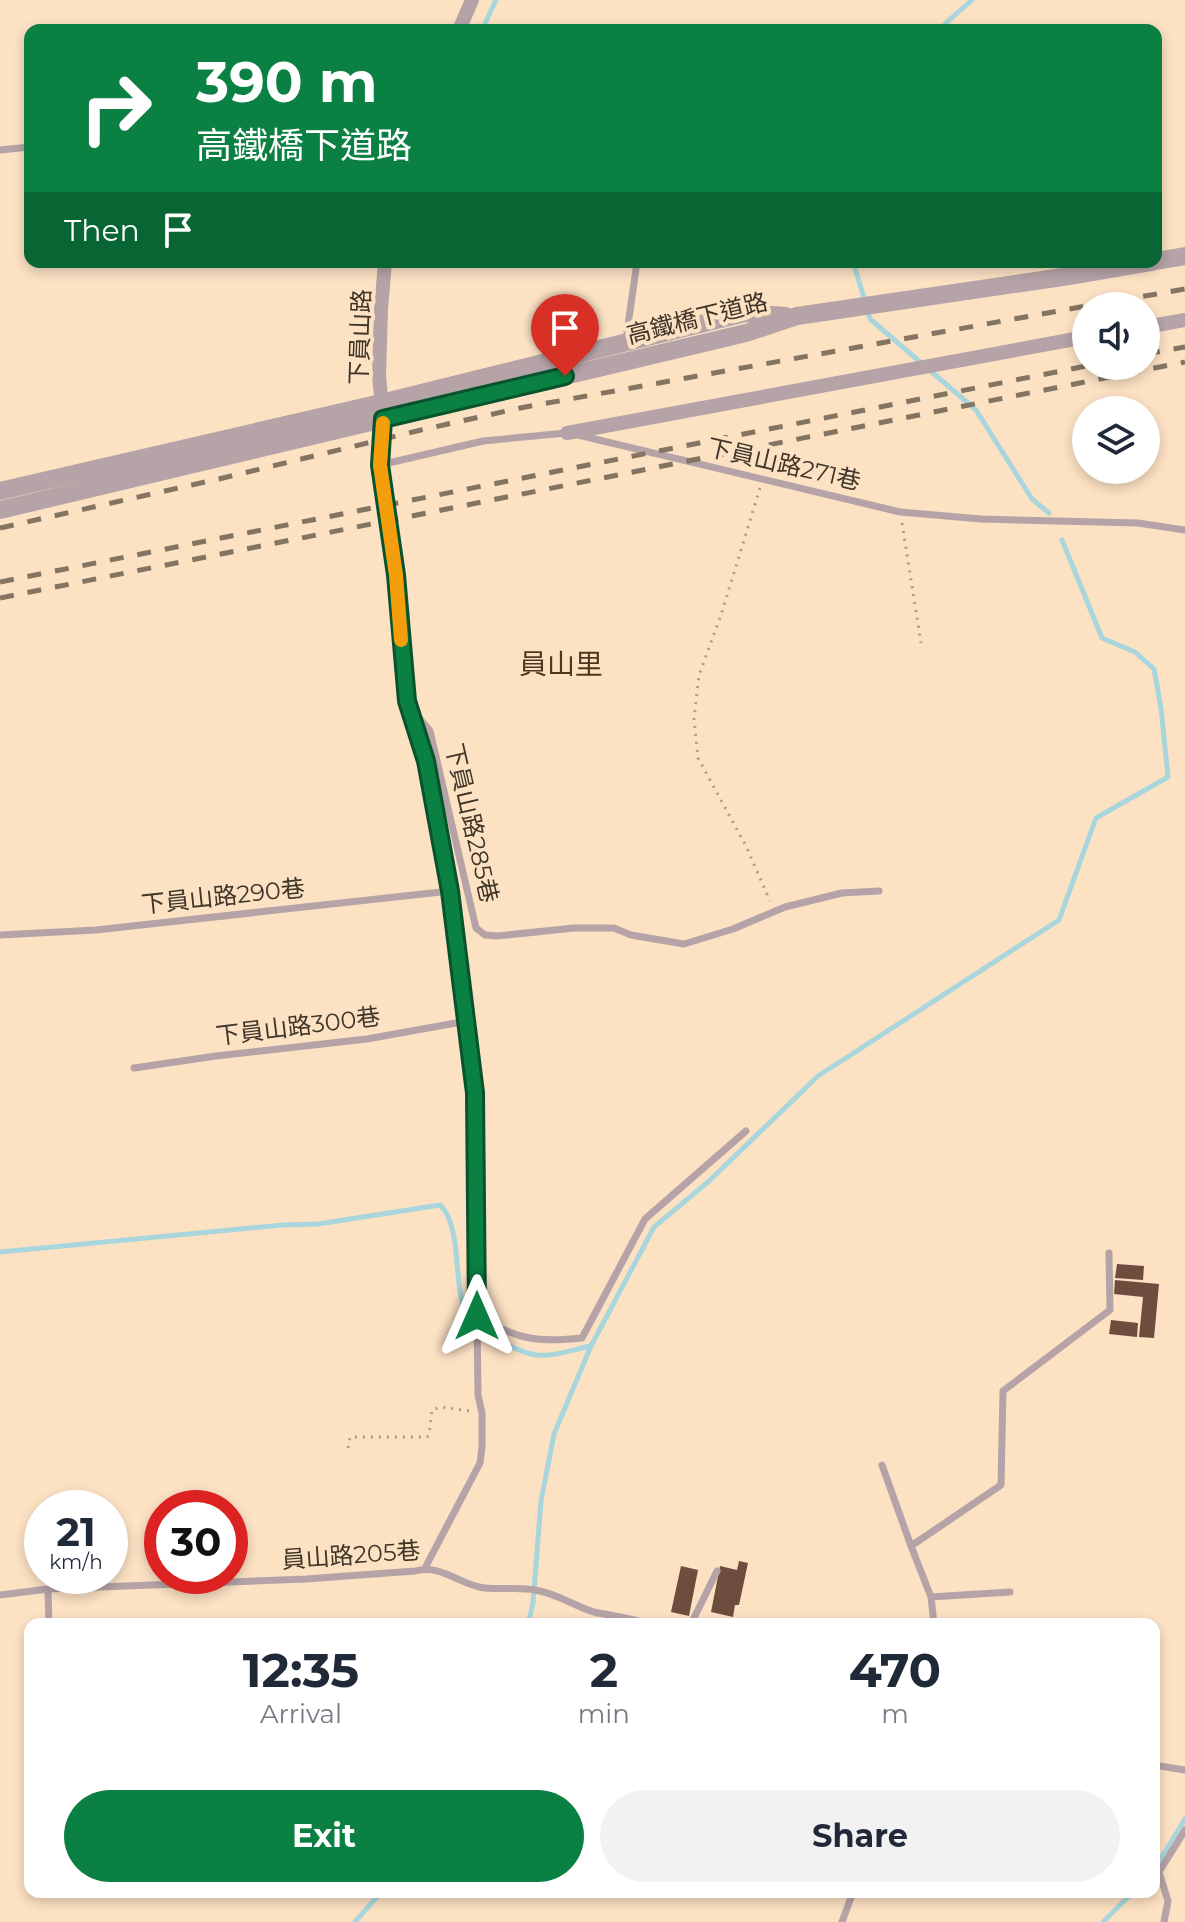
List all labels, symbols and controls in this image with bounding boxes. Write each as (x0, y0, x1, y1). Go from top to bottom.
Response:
text: 390 m (196, 48, 377, 116)
icon: right (64, 56, 168, 160)
text: 高鐵橋下道路 (196, 123, 412, 167)
icon: arrive (156, 208, 200, 252)
text: Then (64, 212, 140, 249)
street label: 高鐵橋下道路 (624, 287, 770, 349)
street label: 下員山路 (344, 289, 376, 385)
map controls (1072, 292, 1160, 484)
button: sound (1072, 292, 1160, 380)
pin (531, 294, 599, 376)
icon: arrive (543, 306, 587, 350)
button: layers (1072, 396, 1160, 484)
street label: 下員山路271巷 (704, 432, 864, 496)
district label: 員山里 (519, 647, 603, 681)
street label: 下員山路285巷 (440, 741, 504, 905)
street label: 下員山路290巷 (140, 873, 306, 919)
street label: 下員山路300巷 (214, 1002, 382, 1050)
position arrow (435, 1274, 519, 1358)
speed limit sign: 30 (144, 1490, 248, 1594)
text: 21 (56, 1507, 96, 1556)
street label: 員山路205巷 (281, 1536, 421, 1574)
text: km/h (49, 1550, 103, 1574)
text: 12:35 (243, 1641, 359, 1699)
text: 2 (590, 1641, 618, 1699)
text: 470 (849, 1641, 941, 1699)
text: Arrival (260, 1698, 342, 1730)
text: min (578, 1698, 630, 1730)
text: m (881, 1698, 909, 1730)
button: Exit (64, 1790, 584, 1882)
button: Share (600, 1790, 1120, 1882)

